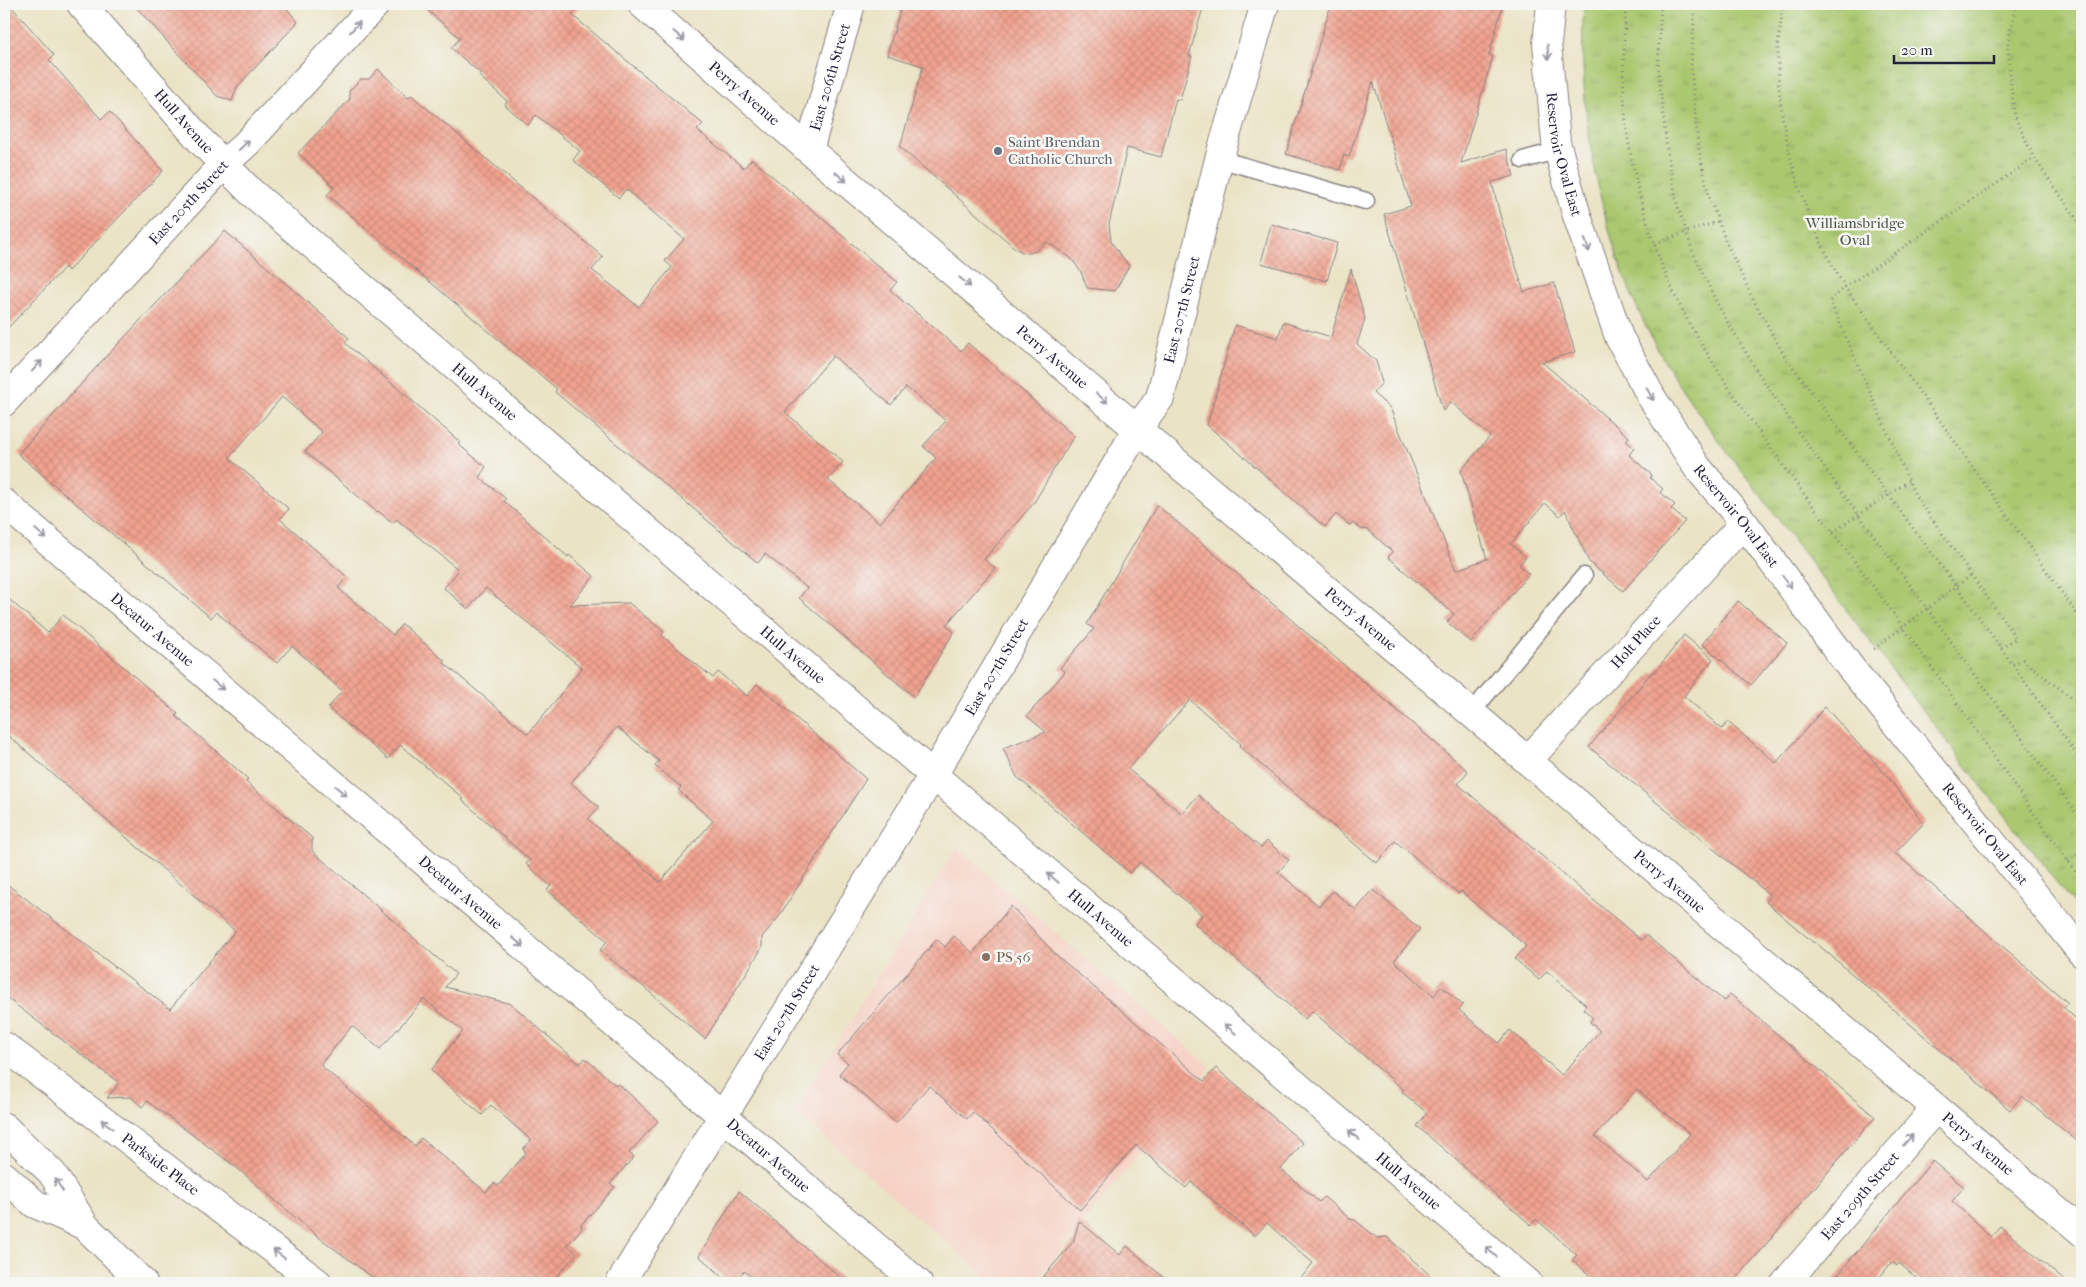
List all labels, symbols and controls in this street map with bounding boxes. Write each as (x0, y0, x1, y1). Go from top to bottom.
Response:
one-way arrow (349, 20, 361, 33)
street label: East 206th Street (806, 21, 854, 133)
one-way arrow (672, 30, 685, 42)
scale bar (1894, 32, 1994, 64)
text: 20 m (1901, 41, 1933, 59)
one-way arrow (1543, 44, 1553, 60)
street label: Perry Avenue (705, 58, 784, 130)
street label: Hull Avenue (151, 85, 218, 158)
street label: Reservoir Oval East (1542, 91, 1586, 219)
place label: Saint Brendan Catholic Church (1008, 133, 1113, 168)
one-way arrow (237, 139, 250, 151)
marker: Saint Brendan Catholic Church (992, 145, 1004, 157)
street label: East 205th Street (145, 156, 233, 249)
one-way arrow (834, 171, 847, 182)
park label: Williamsbridge Oval (1805, 214, 1905, 249)
one-way arrow (1583, 237, 1592, 252)
street label: East 207th Street (1160, 253, 1204, 365)
one-way arrow (958, 276, 971, 287)
street label: Perry Avenue (1013, 321, 1092, 393)
street label: Hull Avenue (448, 359, 521, 425)
one-way arrow (31, 360, 43, 373)
one-way arrow (1646, 386, 1656, 401)
one-way arrow (1096, 393, 1109, 404)
street label: Reservoir Oval East (1690, 461, 1783, 571)
one-way arrow (34, 529, 47, 540)
one-way arrow (1782, 575, 1792, 589)
street label: Perry Avenue (1321, 583, 1401, 655)
street label: Decatur Avenue (107, 589, 198, 671)
street label: Holt Place (1607, 611, 1665, 672)
street label: East 207th Street (961, 615, 1033, 719)
street label: Hull Avenue (756, 622, 829, 688)
one-way arrow (211, 680, 224, 691)
street label: Reservoir Oval East (1938, 779, 2033, 889)
one-way arrow (335, 785, 348, 797)
street label: Perry Avenue (1630, 846, 1709, 917)
street label: Decatur Avenue (415, 852, 506, 934)
one-way arrow (1047, 872, 1060, 884)
street label: Hull Avenue (1064, 885, 1137, 951)
one-way arrow (512, 936, 525, 947)
place label: PS 56 (996, 948, 1031, 966)
marker: PS 56 (980, 951, 992, 963)
street label: East 207th Street (750, 960, 824, 1064)
one-way arrow (1224, 1023, 1237, 1035)
street label: Perry Avenue (1938, 1108, 2018, 1179)
street label: Decatur Avenue (723, 1115, 814, 1196)
one-way arrow (101, 1119, 114, 1130)
street label: Parkside Place (118, 1129, 203, 1200)
one-way arrow (1347, 1129, 1360, 1140)
one-way arrow (1902, 1133, 1914, 1146)
street label: Hull Avenue (1372, 1148, 1445, 1214)
street label: East 209th Street (1817, 1148, 1903, 1244)
one-way arrow (54, 1178, 64, 1192)
one-way arrow (1484, 1246, 1497, 1257)
one-way arrow (272, 1249, 286, 1259)

